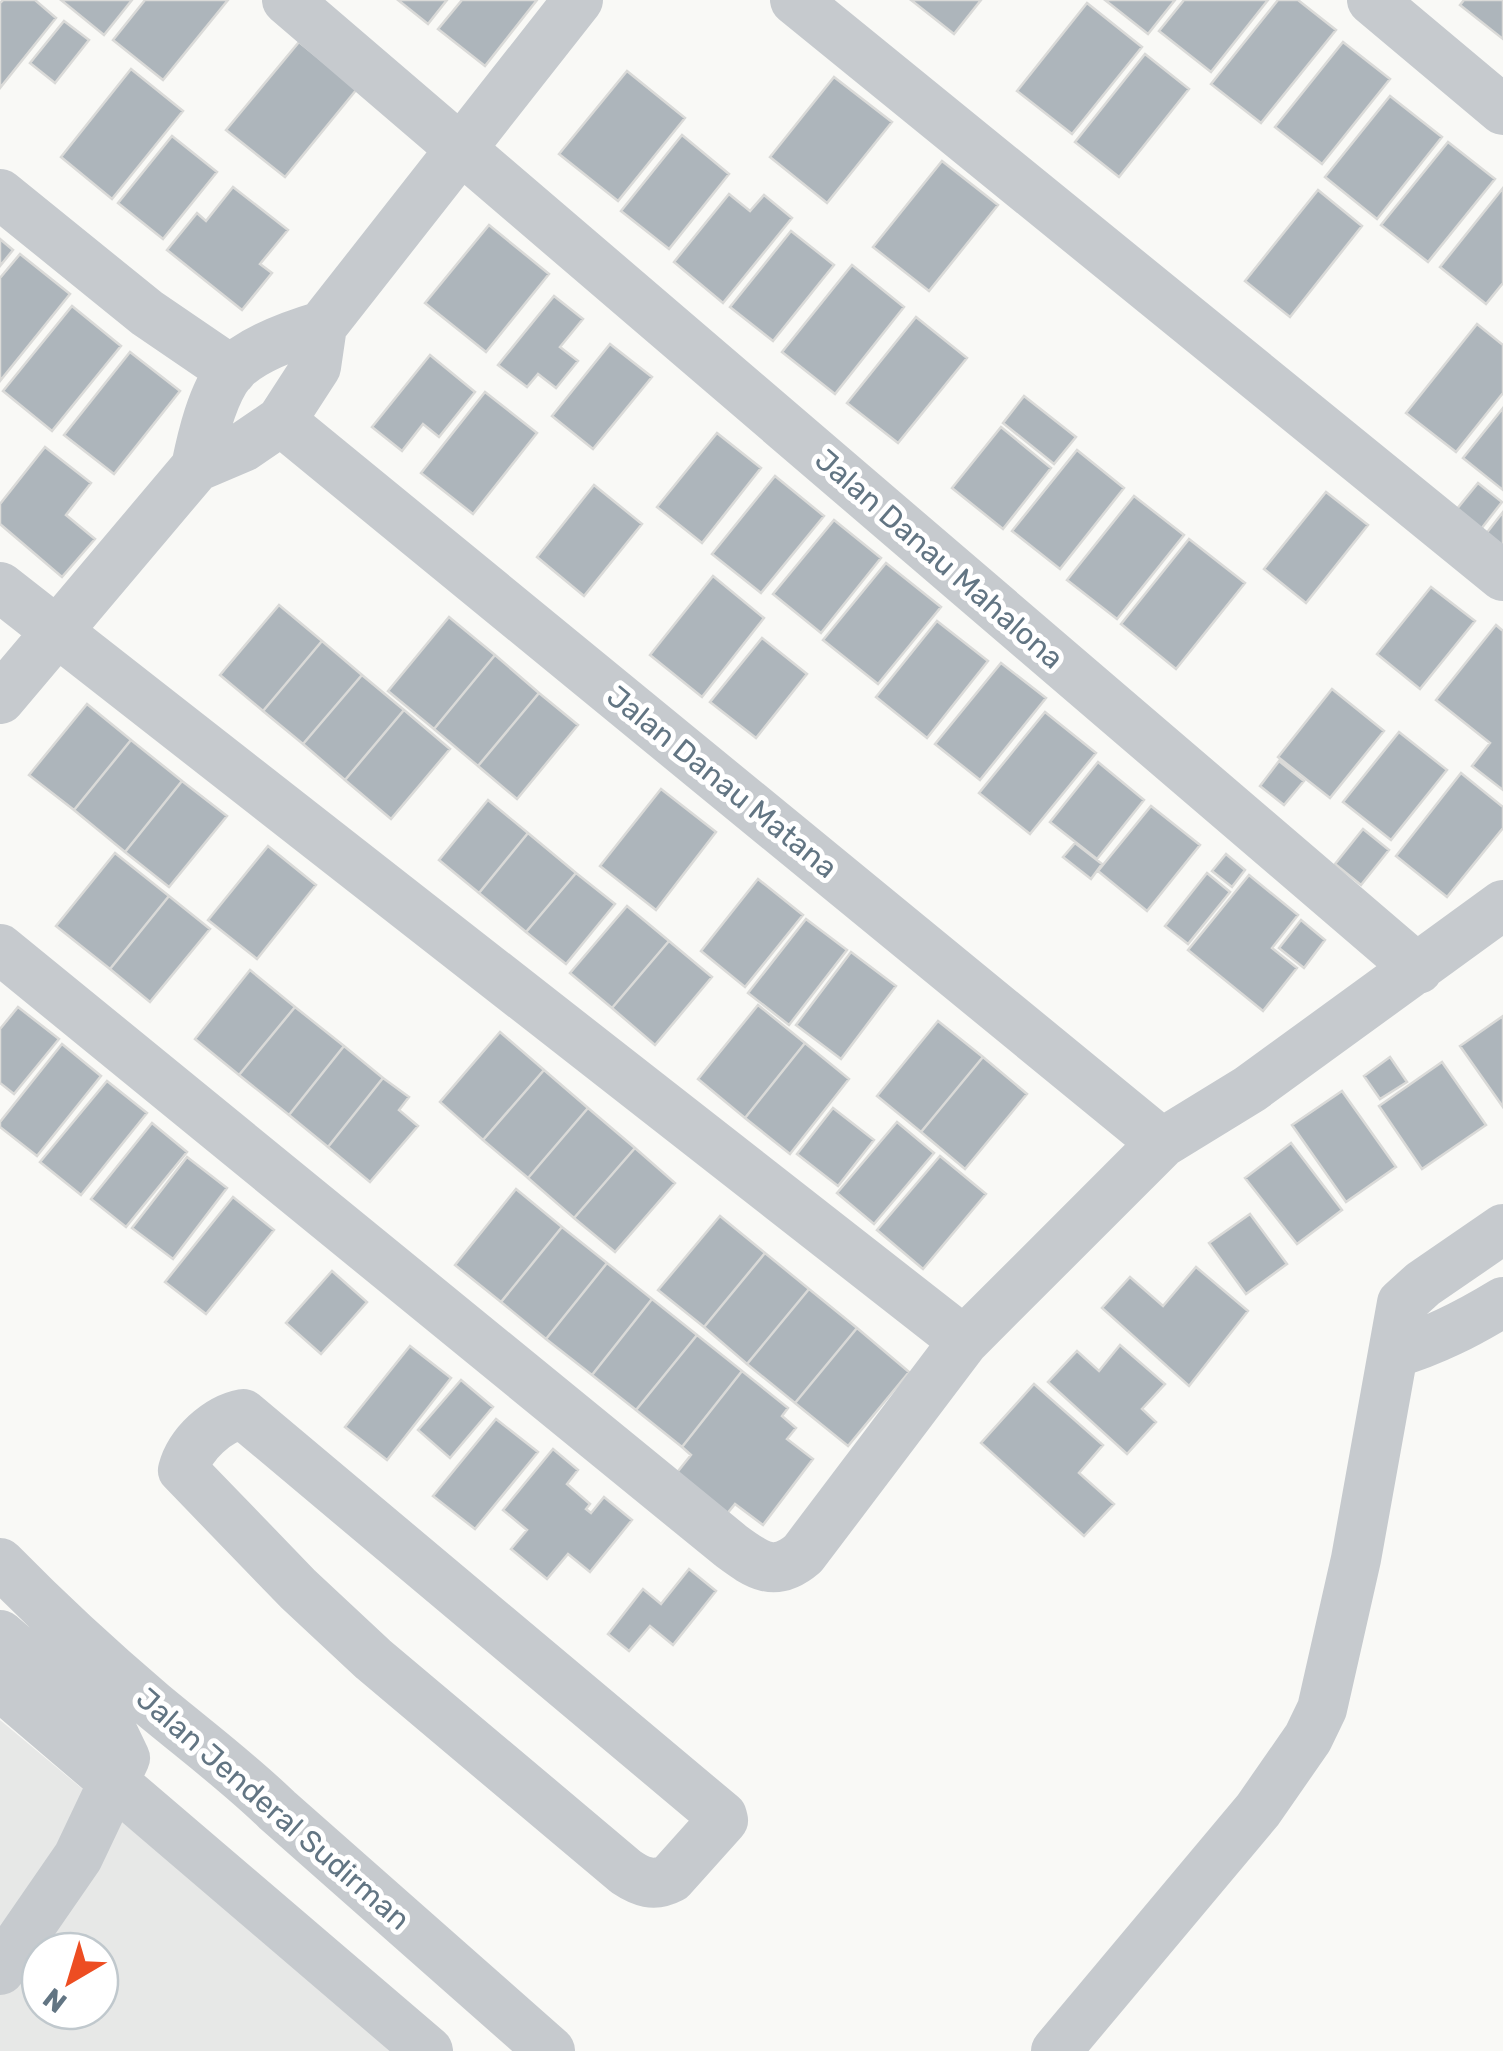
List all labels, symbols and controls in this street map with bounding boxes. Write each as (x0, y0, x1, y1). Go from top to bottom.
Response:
street label: Jalan Danau Mahalona (808, 442, 1070, 676)
street label: Jalan Danau Matana (600, 678, 844, 886)
street label: Jalan Jenderal Sudirman (129, 1680, 417, 1938)
north arrow (20, 1931, 120, 2031)
text: N (37, 1981, 73, 2020)

